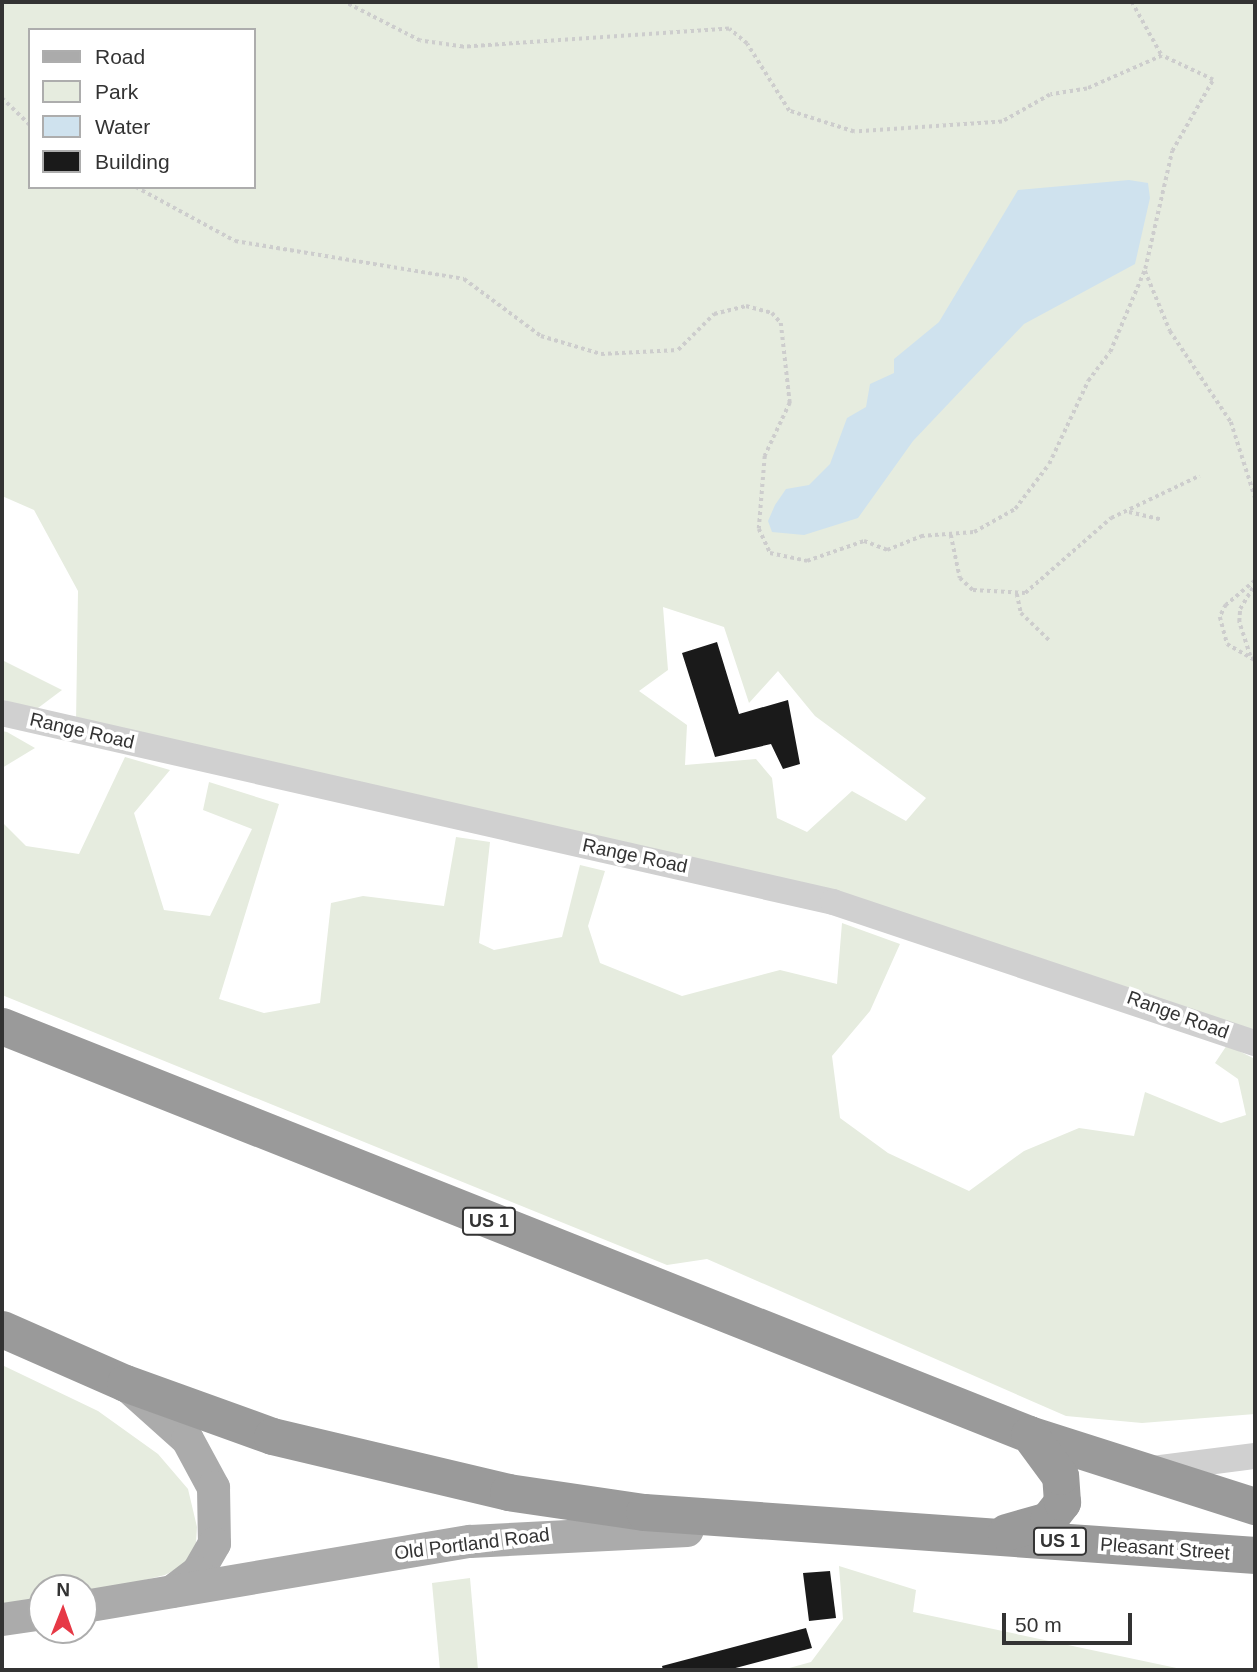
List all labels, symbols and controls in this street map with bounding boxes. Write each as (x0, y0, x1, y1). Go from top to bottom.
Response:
legend (28, 28, 256, 189)
text: Road (95, 45, 145, 68)
text: Park (95, 80, 138, 103)
text: Water (95, 115, 150, 138)
text: Building (95, 150, 170, 173)
street label: Range Road (27, 708, 137, 754)
street label: Range Road (580, 834, 690, 878)
street label: Range Road (1124, 986, 1232, 1044)
road number: US 1 (461, 1206, 517, 1236)
street label: Old Portland Road (393, 1523, 551, 1565)
road number: US 1 (1032, 1526, 1088, 1556)
street label: Pleasant Street (1099, 1533, 1231, 1565)
north arrow (28, 1574, 98, 1644)
text: N (56, 1579, 70, 1600)
scale bar (1005, 1598, 1134, 1642)
text: 50 m (1015, 1613, 1062, 1636)

